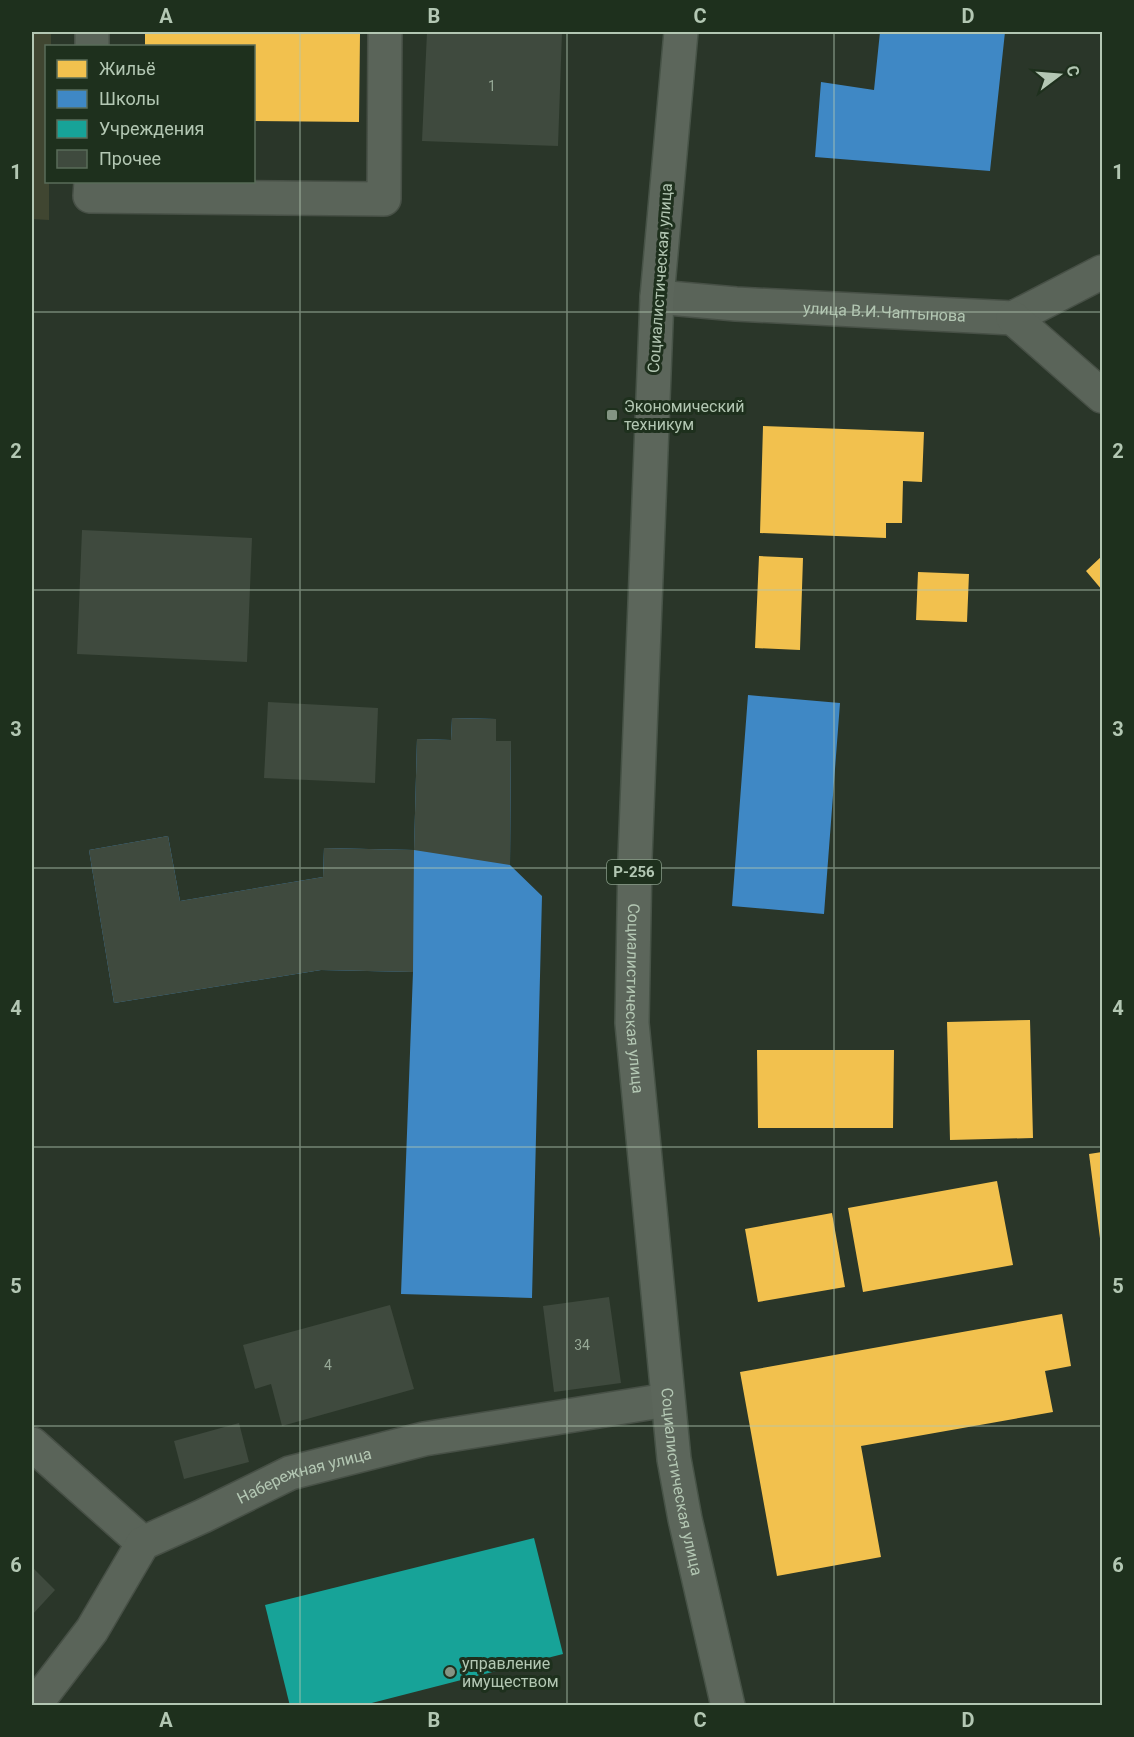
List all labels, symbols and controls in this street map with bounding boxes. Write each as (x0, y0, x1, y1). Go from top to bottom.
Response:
text: A (159, 4, 173, 28)
text: B (428, 4, 440, 28)
text: C (693, 4, 707, 28)
text: D (962, 4, 975, 28)
legend (45, 45, 255, 183)
north arrow (1029, 45, 1089, 105)
text: Жильё (99, 58, 155, 79)
text: С (1062, 63, 1084, 79)
house number: 1 (488, 78, 496, 94)
text: Школы (99, 88, 160, 109)
text: Учреждения (99, 118, 204, 139)
text: Прочее (99, 148, 161, 169)
text: 1 (10, 160, 22, 184)
text: 1 (1112, 160, 1124, 184)
street label: Социалистическая улица (644, 182, 676, 374)
street label: улица В.И.Чаптынова (803, 298, 966, 325)
place label: Экономический техникум (624, 397, 745, 434)
marker: Экономический техникум (605, 408, 619, 422)
text: 2 (10, 439, 22, 463)
text: 2 (1112, 439, 1124, 463)
text: 3 (10, 717, 22, 741)
text: 3 (1112, 717, 1124, 741)
road number: Р-256 (607, 860, 661, 884)
street label: Социалистическая улица (622, 903, 648, 1094)
text: 4 (10, 996, 22, 1020)
text: 4 (1112, 996, 1124, 1020)
text: 5 (10, 1274, 22, 1298)
text: 5 (1112, 1274, 1124, 1298)
house number: 34 (574, 1337, 590, 1353)
house number: 4 (324, 1357, 332, 1373)
street label: Социалистическая улица (658, 1387, 707, 1577)
street label: Набережная улица (234, 1443, 373, 1507)
text: 6 (10, 1553, 22, 1577)
text: 6 (1112, 1553, 1124, 1577)
place label: управление имуществом (462, 1654, 559, 1691)
marker: управление имуществом (443, 1665, 457, 1679)
text: A (159, 1708, 173, 1732)
text: B (428, 1708, 440, 1732)
text: C (693, 1708, 707, 1732)
text: D (962, 1708, 975, 1732)

